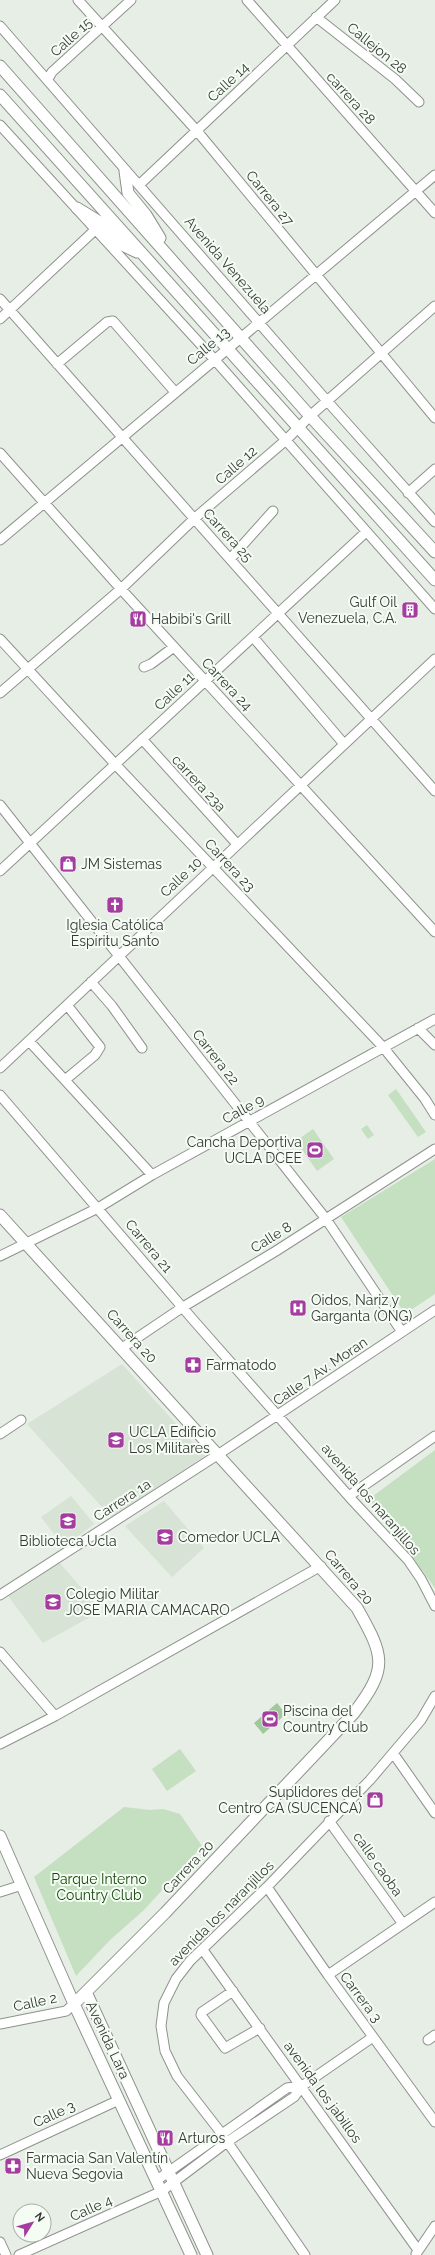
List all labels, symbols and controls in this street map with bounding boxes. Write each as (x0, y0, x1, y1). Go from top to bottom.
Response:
street label: Calle 15 (47, 14, 95, 60)
street label: Callejon 28 (344, 19, 410, 77)
street label: Calle 14 (204, 59, 252, 105)
street label: carrera 28 (323, 69, 379, 127)
street label: Carrera 27 (243, 167, 297, 229)
street label: Avenida Venezuela (182, 213, 274, 317)
street label: Calle 13 (184, 324, 232, 368)
street label: Calle 12 (212, 443, 260, 487)
street label: Carrera 25 (200, 505, 256, 565)
place label: Gulf Oil Venezuela, C.A. (298, 594, 397, 626)
building icon: Gulf Oil Venezuela, C.A. (400, 600, 420, 620)
restaurant icon: Habibi's Grill (128, 609, 148, 629)
place label: Habibi's Grill (151, 611, 231, 627)
street label: Carrera 24 (199, 654, 256, 714)
street label: Calle 11 (151, 669, 197, 713)
street label: carrera 23a (169, 751, 229, 815)
street label: Carrera 23 (202, 835, 258, 895)
shop icon: JM Sistemas (58, 854, 78, 874)
street label: Calle 10 (157, 854, 205, 900)
place label: JM Sistemas (81, 856, 162, 872)
church icon: Iglesia Católica Espíritu Santo (105, 895, 125, 915)
place label: Iglesia Católica Espíritu Santo (66, 917, 164, 949)
street label: Carrera 22 (189, 1026, 243, 1088)
street label: Calle 9 (220, 1091, 266, 1127)
place label: Cancha Deportiva UCLA DCEE (187, 1134, 302, 1166)
sports icon: Cancha Deportiva UCLA DCEE (305, 1140, 325, 1160)
street label: Carrera 21 (122, 1216, 176, 1276)
street label: Calle 8 (248, 1218, 294, 1256)
place label: Oidos, Nariz y Garganta (ONG) (311, 1292, 412, 1324)
hospital icon: Oidos, Nariz y Garganta (ONG) (288, 1298, 308, 1318)
street label: Carrera 20 (104, 1306, 160, 1366)
street label: Calle 7 Av. Moran (270, 1334, 370, 1408)
pharmacy icon: Farmatodo (183, 1355, 203, 1375)
place label: Farmatodo (206, 1357, 276, 1373)
place label: UCLA Edificio Los Militares (129, 1424, 216, 1456)
school or university icon: UCLA Edificio Los Militares (106, 1430, 126, 1450)
street label: avenida los naranjillos (318, 1440, 424, 1558)
street label: Carrera 1a (90, 1476, 154, 1524)
school or university icon: Biblioteca Ucla (58, 1511, 78, 1531)
school or university icon: Comedor UCLA (155, 1527, 175, 1547)
place label: Comedor UCLA (178, 1529, 281, 1545)
place label: Biblioteca Ucla (19, 1533, 117, 1549)
street label: Carrera 20 (321, 1546, 377, 1608)
place label: Colegio Militar JOSE MARIA CAMACARO (66, 1586, 230, 1618)
school or university icon: Colegio Militar JOSE MARIA CAMACARO (43, 1592, 63, 1612)
place label: Piscina del Country Club (283, 1703, 368, 1735)
sports icon: Piscina del Country Club (260, 1709, 280, 1729)
place label: Suplidores del Centro CA (SUCENCA) (218, 1784, 362, 1816)
shop icon: Suplidores del Centro CA (SUCENCA) (365, 1790, 385, 1810)
street label: calle caoba (350, 1829, 406, 1899)
street label: Carrera 20 (159, 1837, 217, 1897)
street label: avenida los naranjillos (165, 1857, 277, 1969)
park label: Parque Interno Country Club (51, 1871, 147, 1903)
street label: Carrera 3 (337, 1969, 385, 2025)
street label: Calle 2 (12, 1990, 58, 2014)
street label: Avenida Lara (83, 1999, 133, 2081)
street label: avenida los jabillos (281, 2038, 365, 2146)
street label: Calle 3 (31, 2097, 77, 2131)
restaurant icon: Arturos (155, 2128, 175, 2148)
place label: Arturos (178, 2130, 225, 2146)
place label: Farmacia San Valentín Nueva Segovia (26, 2150, 168, 2182)
pharmacy icon: Farmacia San Valentín Nueva Segovia (3, 2156, 23, 2176)
street label: Calle 4 (68, 2192, 115, 2224)
north arrow (12, 2203, 52, 2243)
text: N (32, 2210, 47, 2225)

